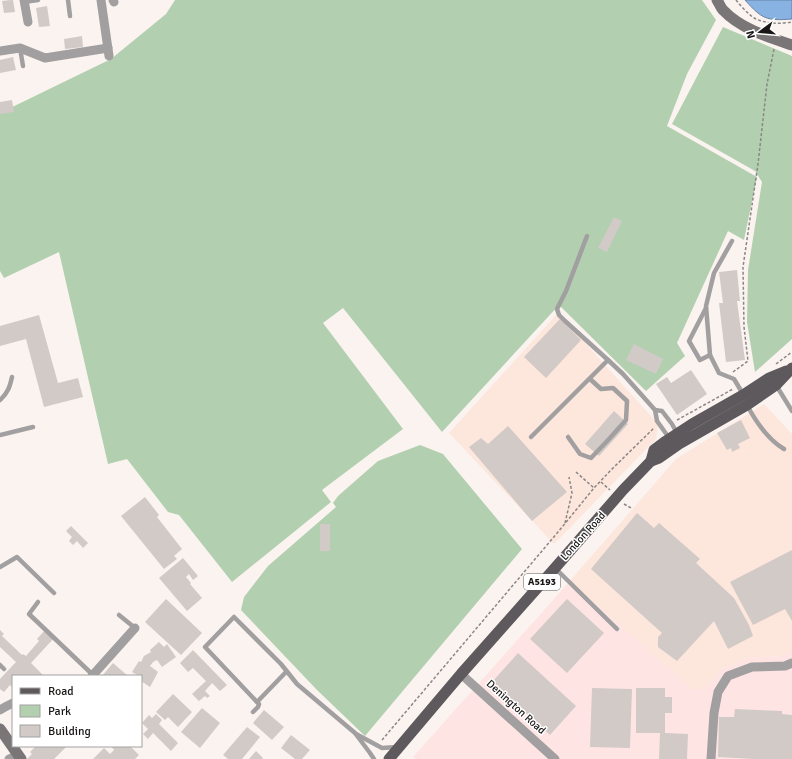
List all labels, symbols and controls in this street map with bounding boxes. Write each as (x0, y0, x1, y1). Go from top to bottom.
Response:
north arrow (740, 12, 780, 52)
text: N (744, 29, 758, 40)
street label: London Road (558, 509, 608, 563)
road number: A5193 (524, 574, 560, 590)
legend (12, 675, 142, 747)
street label: Denington Road (484, 677, 548, 737)
text: Road (48, 684, 74, 699)
text: Park (48, 704, 71, 719)
text: Building (48, 724, 91, 739)

